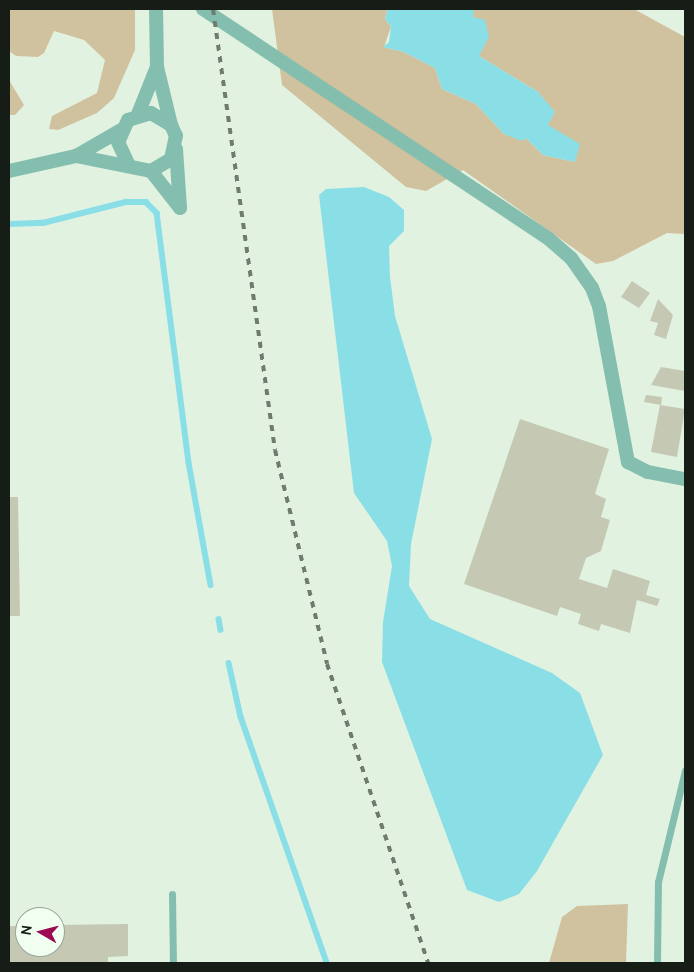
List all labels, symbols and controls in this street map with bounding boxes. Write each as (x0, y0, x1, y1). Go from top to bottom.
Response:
north arrow (15, 907, 65, 957)
text: N (17, 924, 36, 936)

